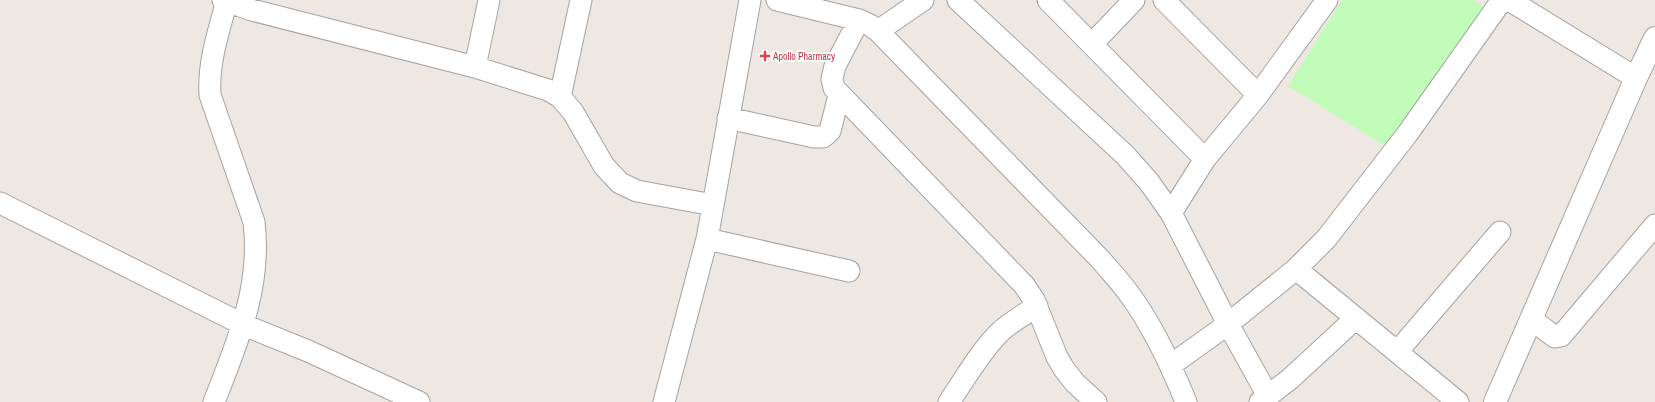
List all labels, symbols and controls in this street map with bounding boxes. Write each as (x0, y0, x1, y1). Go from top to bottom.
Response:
place label: Apollo Pharmacy (772, 50, 836, 63)
marker: Apollo Pharmacy (760, 51, 770, 61)

